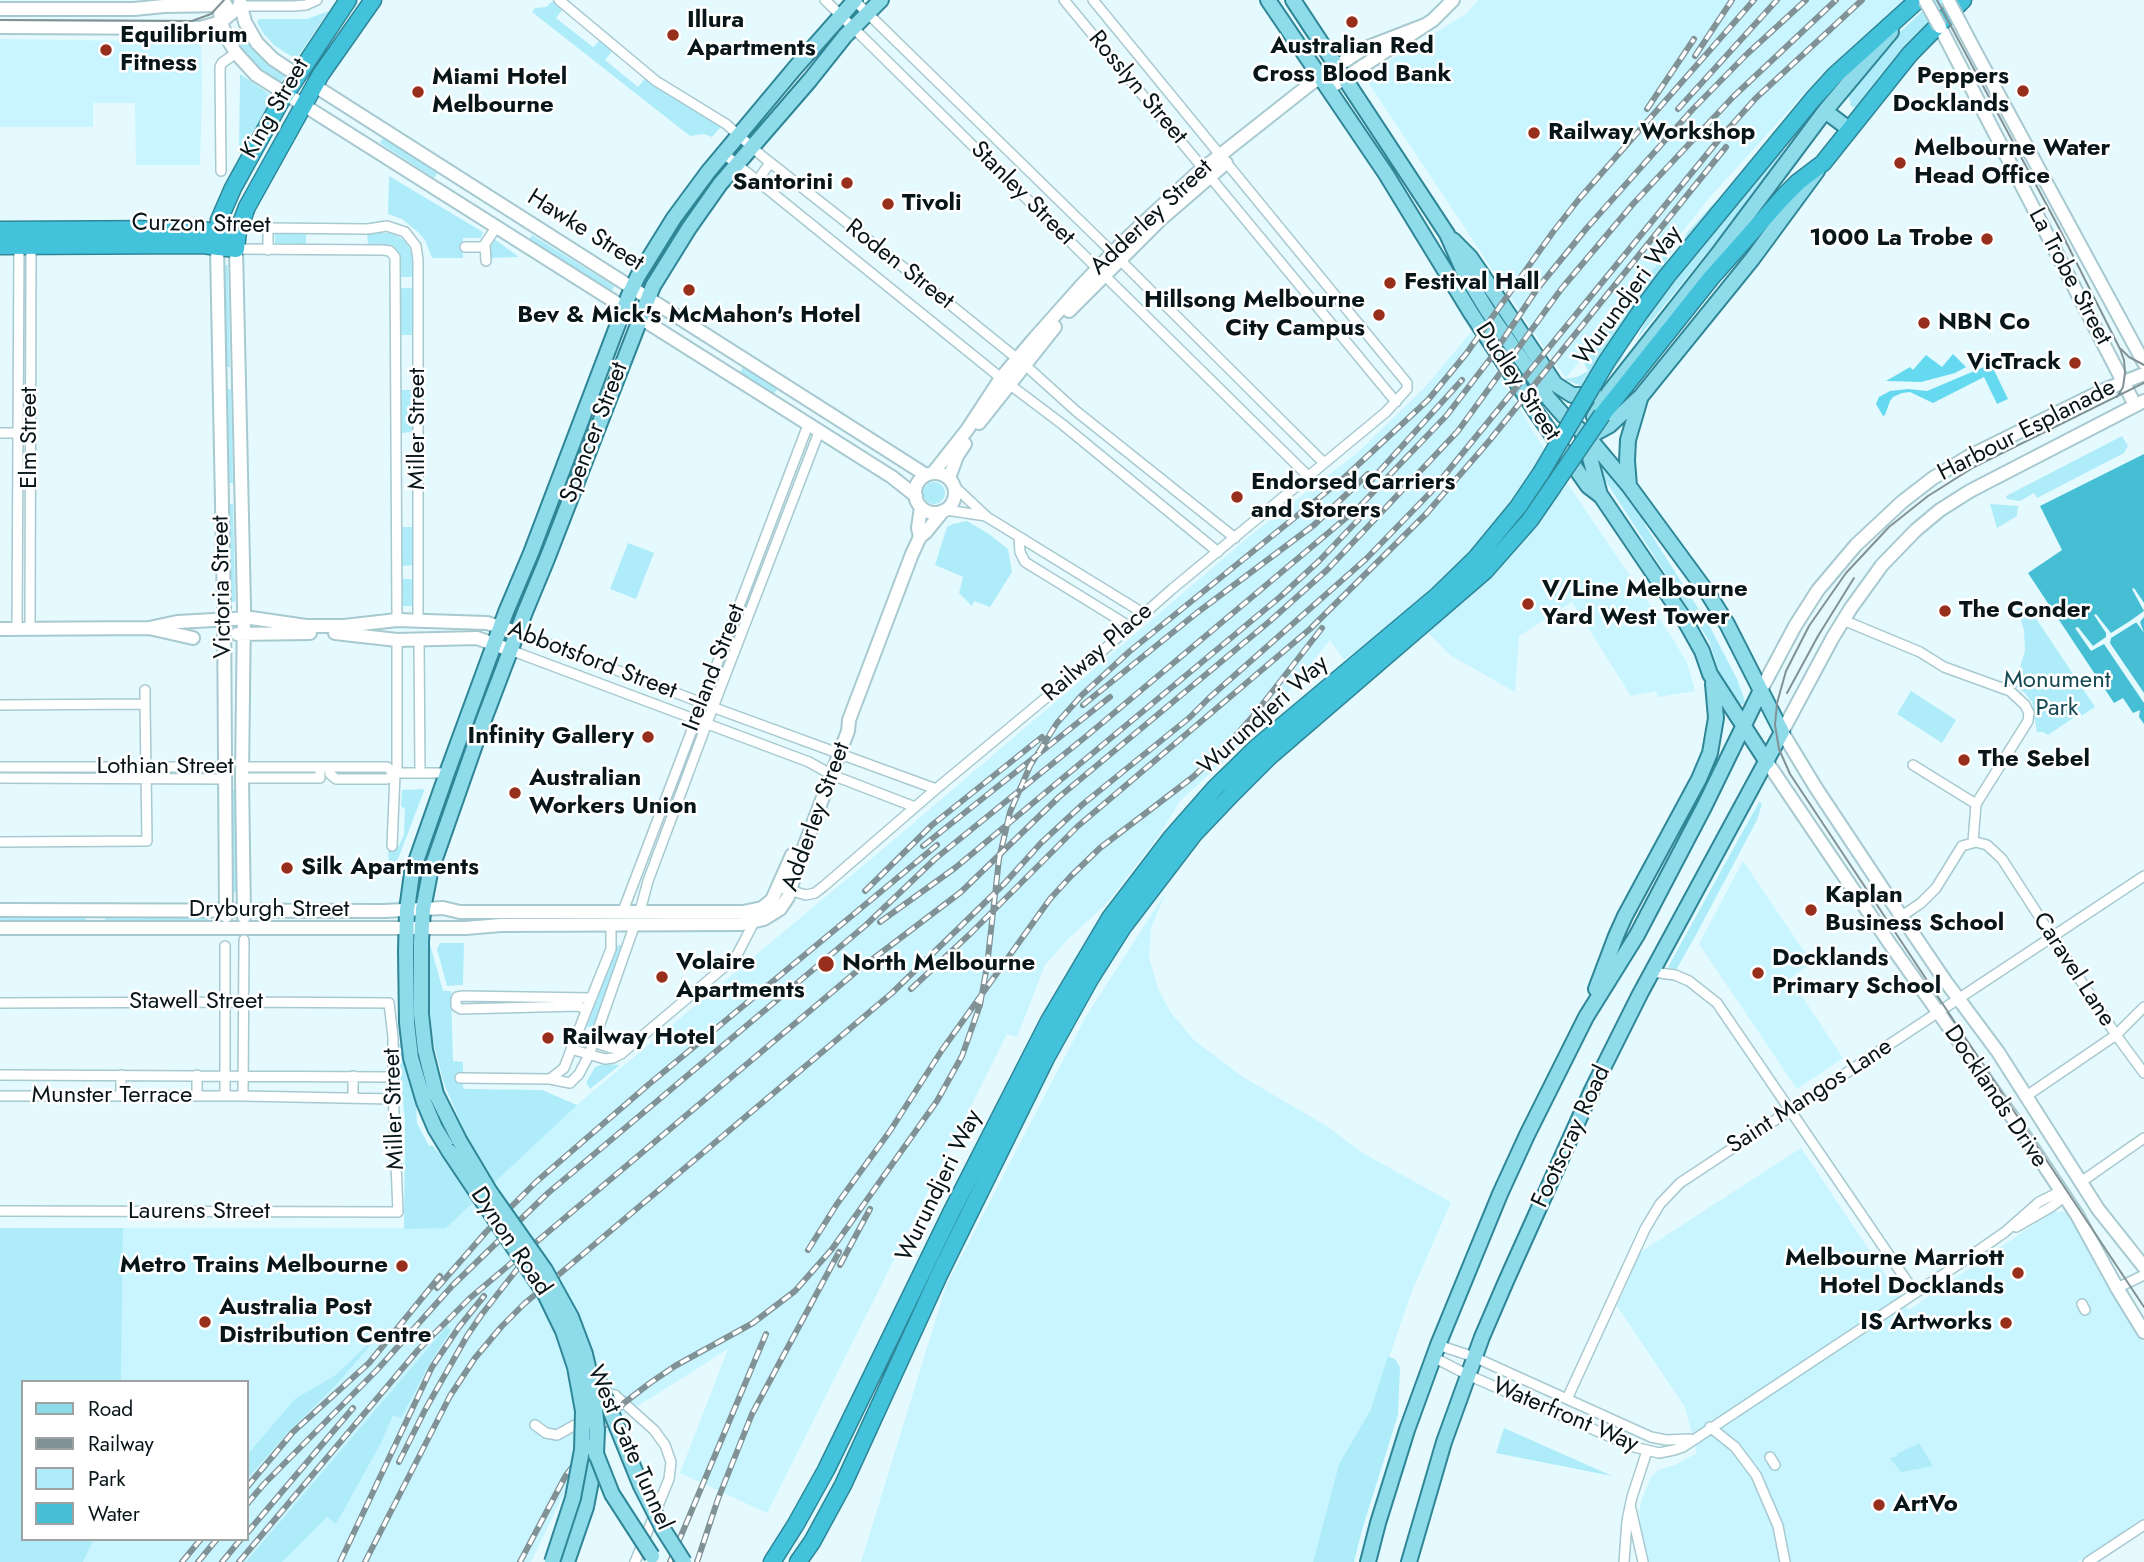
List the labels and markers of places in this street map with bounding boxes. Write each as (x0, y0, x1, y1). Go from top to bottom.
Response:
place label: Illura Apartments (687, 7, 816, 63)
marker: Australian Red Cross Blood Bank (1344, 14, 1360, 30)
place label: Equilibrium Fitness (120, 22, 248, 78)
marker: Illura Apartments (665, 27, 681, 43)
place label: Australian Red Cross Blood Bank (1253, 33, 1451, 89)
marker: Equilibrium Fitness (98, 42, 114, 58)
place label: Peppers Docklands (1893, 63, 2009, 119)
place label: Miami Hotel Melbourne (432, 64, 567, 120)
marker: Peppers Docklands (2015, 83, 2031, 99)
marker: Miami Hotel Melbourne (410, 84, 426, 100)
place label: Railway Workshop (1548, 119, 1755, 147)
marker: Railway Workshop (1526, 125, 1542, 141)
place label: Melbourne Water Head Office (1914, 135, 2110, 191)
marker: Melbourne Water Head Office (1892, 155, 1908, 171)
place label: Santorini (733, 169, 833, 197)
marker: Santorini (839, 175, 855, 191)
place label: Tivoli (902, 190, 962, 218)
marker: Tivoli (880, 196, 896, 212)
place label: 1000 La Trobe (1809, 225, 1973, 253)
marker: 1000 La Trobe (1979, 231, 1995, 247)
place label: Festival Hall (1404, 269, 1540, 297)
marker: Festival Hall (1382, 275, 1398, 291)
marker: Bev & Mick's McMahon's Hotel (681, 282, 697, 298)
place label: Hillsong Melbourne City Campus (1144, 287, 1365, 343)
place label: Bev & Mick's McMahon's Hotel (517, 302, 861, 330)
marker: Hillsong Melbourne City Campus (1371, 307, 1387, 323)
place label: NBN Co (1938, 309, 2030, 337)
marker: NBN Co (1916, 315, 1932, 331)
place label: VicTrack (1967, 349, 2061, 377)
marker: VicTrack (2067, 355, 2083, 371)
place label: Endorsed Carriers and Storers (1251, 469, 1455, 525)
marker: Endorsed Carriers and Storers (1229, 489, 1245, 505)
place label: V/Line Melbourne Yard West Tower (1542, 576, 1748, 632)
marker: V/Line Melbourne Yard West Tower (1520, 596, 1536, 612)
place label: The Conder (1959, 597, 2090, 625)
marker: The Conder (1937, 603, 1953, 619)
place label: Infinity Gallery (468, 723, 634, 751)
marker: Infinity Gallery (640, 729, 656, 745)
place label: The Sebel (1978, 746, 2090, 774)
marker: The Sebel (1956, 752, 1972, 768)
place label: Australian Workers Union (529, 765, 697, 821)
marker: Australian Workers Union (507, 785, 523, 801)
place label: Silk Apartments (301, 854, 479, 882)
marker: Silk Apartments (279, 860, 295, 876)
place label: Kaplan Business School (1825, 882, 2004, 938)
marker: Kaplan Business School (1803, 902, 1819, 918)
place label: Docklands Primary School (1772, 945, 1941, 1001)
place label: Volaire Apartments (676, 949, 805, 1005)
place label: North Melbourne (842, 950, 1035, 978)
marker: North Melbourne (816, 954, 836, 974)
marker: Docklands Primary School (1750, 965, 1766, 981)
marker: Volaire Apartments (654, 969, 670, 985)
place label: Railway Hotel (562, 1024, 715, 1052)
marker: Railway Hotel (540, 1030, 556, 1046)
place label: Melbourne Marriott Hotel Docklands (1785, 1245, 2004, 1301)
place label: Metro Trains Melbourne (120, 1252, 388, 1280)
marker: Metro Trains Melbourne (394, 1258, 410, 1274)
marker: Melbourne Marriott Hotel Docklands (2010, 1265, 2026, 1281)
place label: Australia Post Distribution Centre (219, 1294, 432, 1350)
place label: IS Artworks (1860, 1309, 1992, 1337)
marker: Australia Post Distribution Centre (197, 1314, 213, 1330)
marker: IS Artworks (1998, 1315, 2014, 1331)
place label: ArtVo (1893, 1491, 1958, 1519)
marker: ArtVo (1871, 1497, 1887, 1513)

